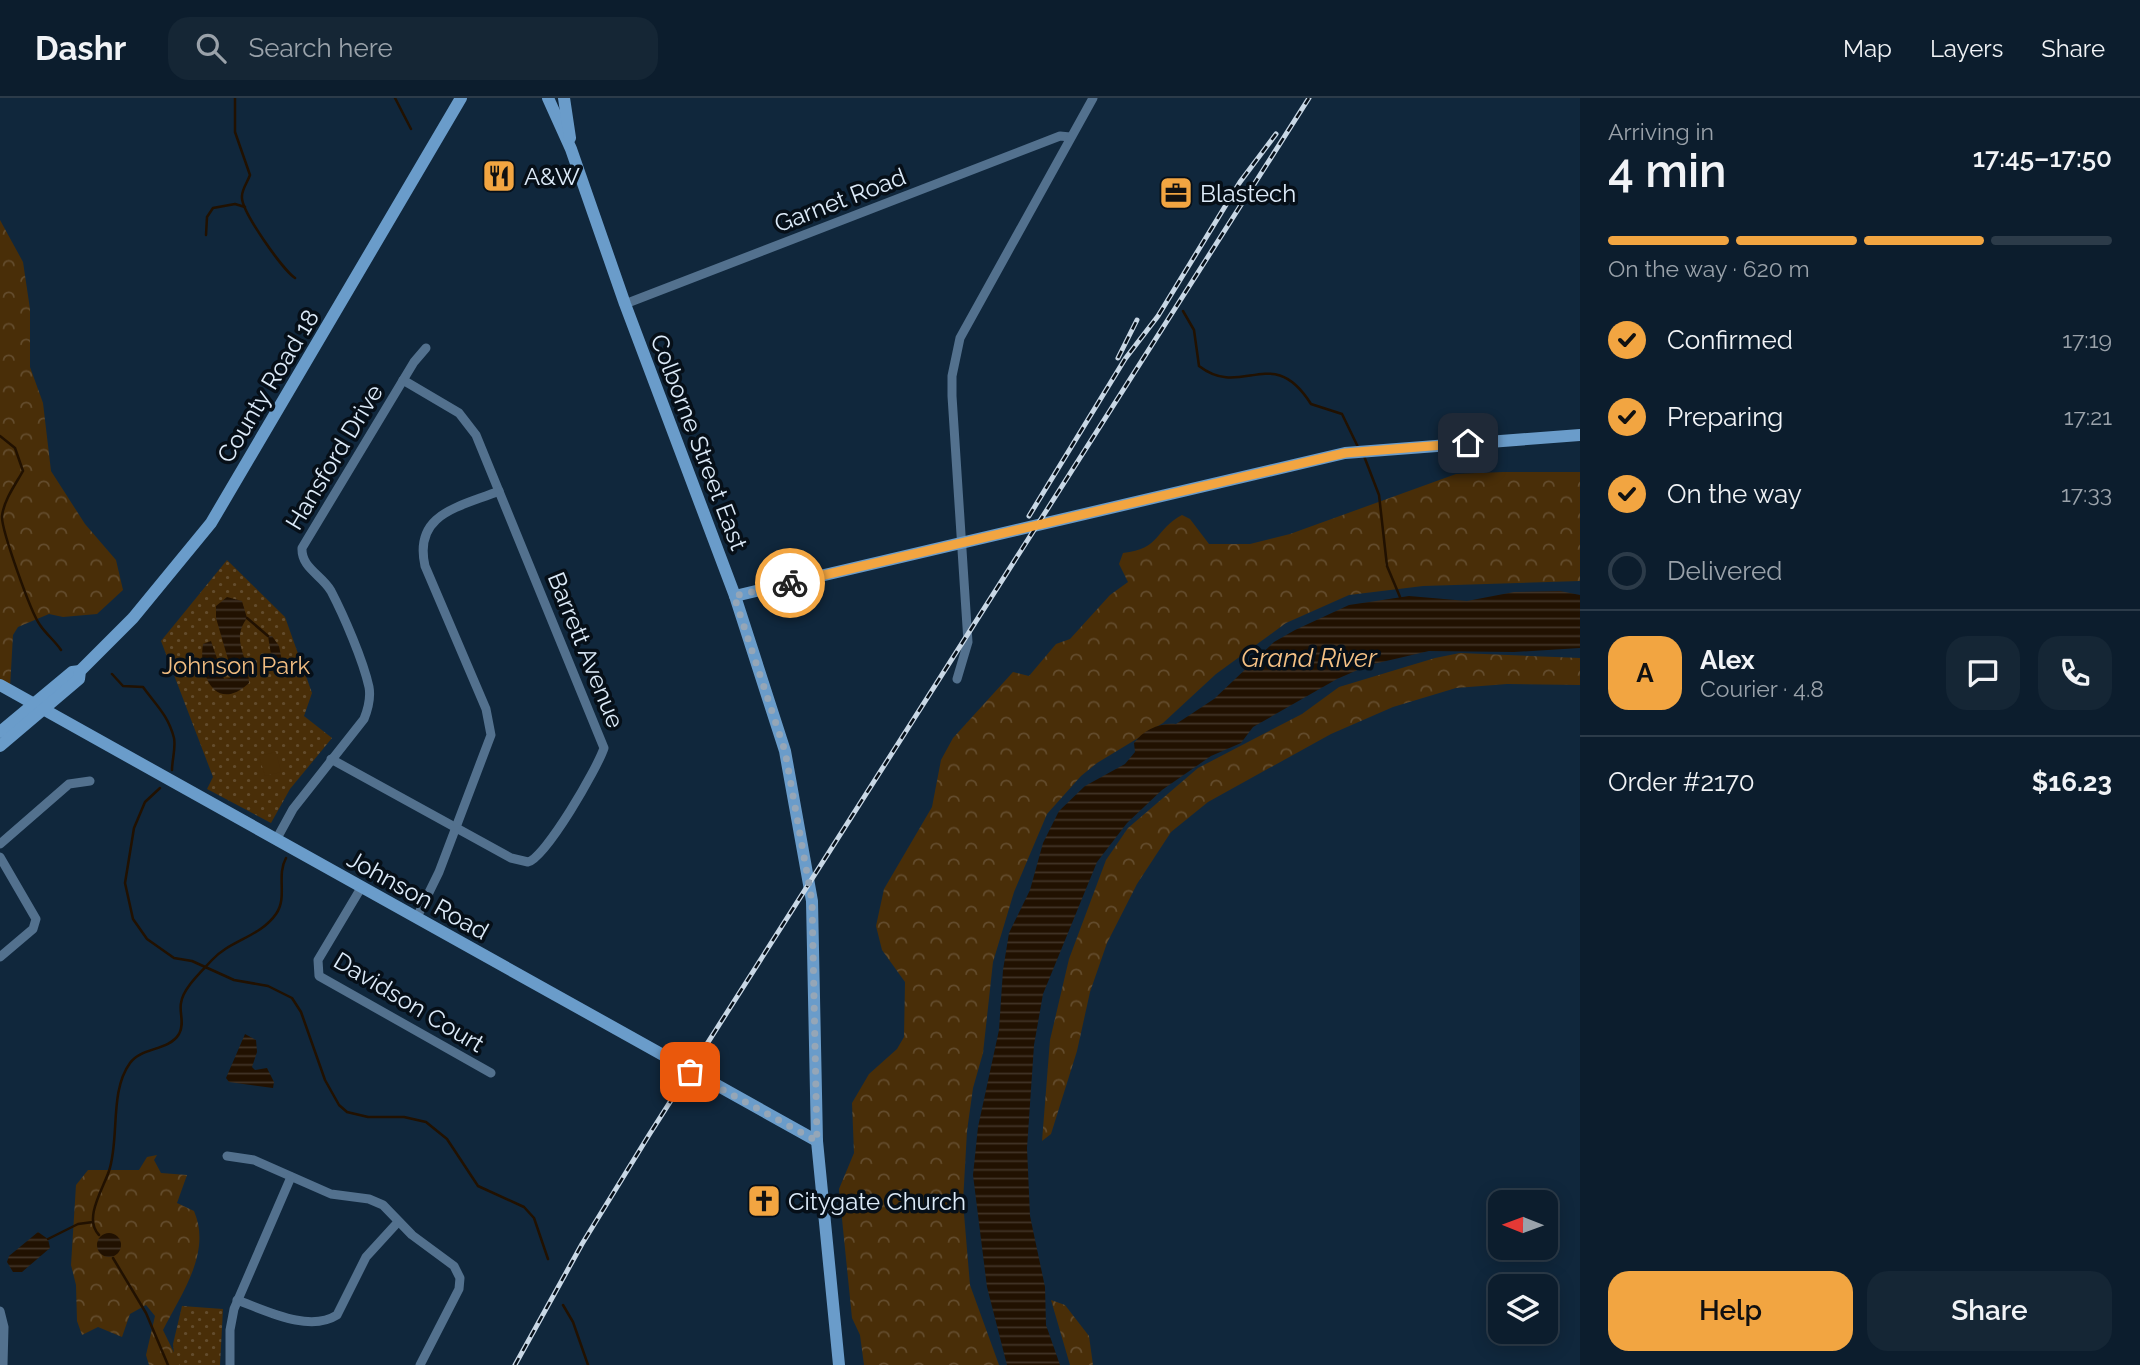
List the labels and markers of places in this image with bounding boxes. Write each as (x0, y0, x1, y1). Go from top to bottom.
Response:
restaurant icon: A&W (480, 157, 518, 195)
place label: A&W (524, 162, 580, 191)
office icon: Blastech (1157, 174, 1195, 212)
place label: Blastech (1200, 179, 1296, 208)
pin (1438, 413, 1498, 473)
pin (660, 1042, 720, 1102)
church icon: Citygate Church (745, 1182, 783, 1220)
place label: Citygate Church (788, 1187, 966, 1216)

